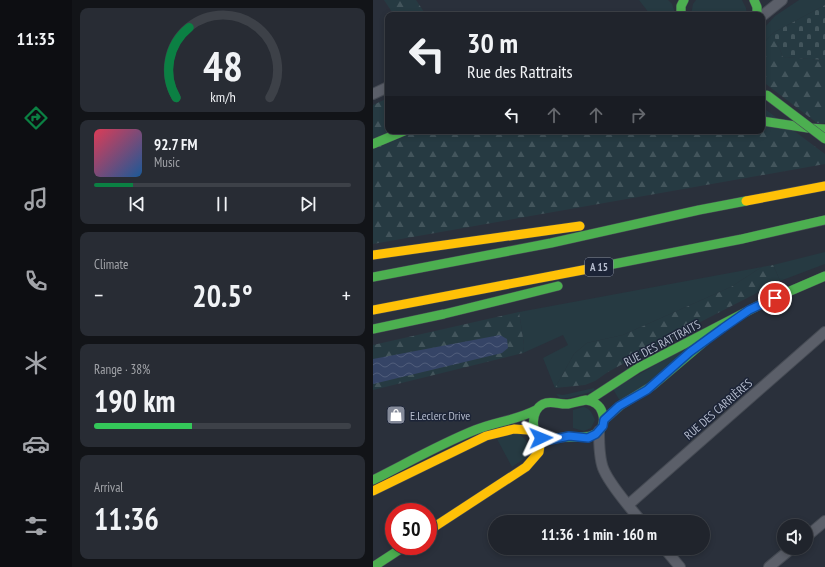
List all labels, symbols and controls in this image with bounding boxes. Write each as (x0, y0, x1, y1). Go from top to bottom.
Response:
text: 30 m (467, 24, 518, 61)
text: 11:35 (17, 27, 55, 50)
icon: left (401, 28, 453, 80)
text: 48 (203, 39, 242, 92)
text: Rue des Rattraits (467, 60, 573, 83)
text: km/h (210, 87, 235, 106)
icon: directions (22, 104, 50, 132)
icon: left (501, 104, 523, 126)
icon: ahead (543, 104, 565, 126)
icon: ahead (585, 104, 607, 126)
icon: right (627, 104, 649, 126)
text: 92.7 FM (154, 135, 197, 154)
text: Music (154, 154, 180, 171)
icon: music (22, 185, 50, 213)
icon: previous (126, 193, 148, 215)
icon: pause (211, 193, 233, 215)
icon: next (297, 193, 319, 215)
text: Climate (94, 256, 128, 273)
road number: A 15 (585, 258, 613, 276)
icon: phone (22, 267, 50, 295)
text: 20.5° (192, 276, 253, 315)
text: − (94, 281, 103, 309)
text: + (342, 281, 351, 309)
pin (758, 281, 792, 315)
icon: arrive (764, 287, 786, 309)
street label: RUE DES RATTRAITS (621, 316, 703, 370)
icon: climate (22, 349, 50, 377)
text: Range · 38% (94, 361, 150, 378)
street label: RUE DES CARRIÈRES (681, 375, 755, 443)
text: 190 km (94, 381, 175, 420)
shop icon: E.Leclerc Drive (385, 404, 407, 426)
place label: E.Leclerc Drive (410, 408, 470, 423)
position arrow (520, 417, 562, 459)
icon: car (22, 430, 50, 458)
text: Arrival (94, 479, 123, 496)
text: 11:36 (94, 499, 159, 538)
speed limit sign: 50 (385, 503, 437, 555)
icon: filters (22, 512, 50, 540)
map controls (777, 519, 813, 555)
button: sound (777, 519, 813, 555)
text: 11:36 · 1 min · 160 m (541, 525, 657, 544)

